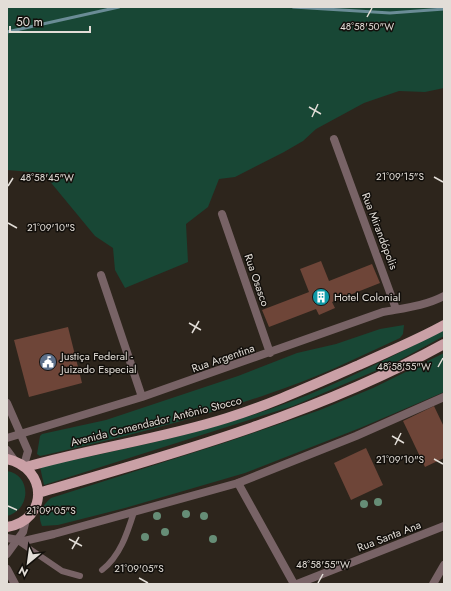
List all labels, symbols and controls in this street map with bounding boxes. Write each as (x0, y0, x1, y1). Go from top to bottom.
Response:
scale bar (10, 8, 90, 34)
text: 50 m (16, 13, 43, 31)
text: 48°58'50"W (340, 19, 394, 34)
text: 21°09'15"S (376, 169, 424, 184)
text: 48°58'45"W (20, 170, 74, 185)
street label: Rua Mirandópolis (358, 190, 402, 272)
text: 21°09'10"S (27, 220, 76, 235)
street label: Rua Osasco (241, 252, 273, 308)
building icon: Hotel Colonial (311, 287, 331, 307)
place label: Hotel Colonial (334, 289, 401, 305)
street label: Rua Argentina (189, 340, 257, 376)
place label: Justiça Federal - Juizado Especial (59, 348, 137, 377)
public building icon: Justiça Federal - Juizado Especial (38, 352, 58, 372)
text: 48°58'55"W (377, 359, 431, 374)
street label: Avenida Comendador Antônio Stocco (69, 392, 243, 450)
text: 21°09'10"S (376, 452, 425, 467)
text: 21°09'05"S (26, 503, 76, 518)
street label: Rua Santa Ana (355, 516, 423, 556)
north arrow (8, 543, 48, 583)
text: 48°58'55"W (296, 557, 350, 572)
text: 21°09'05"S (114, 561, 164, 576)
text: N (15, 563, 31, 581)

